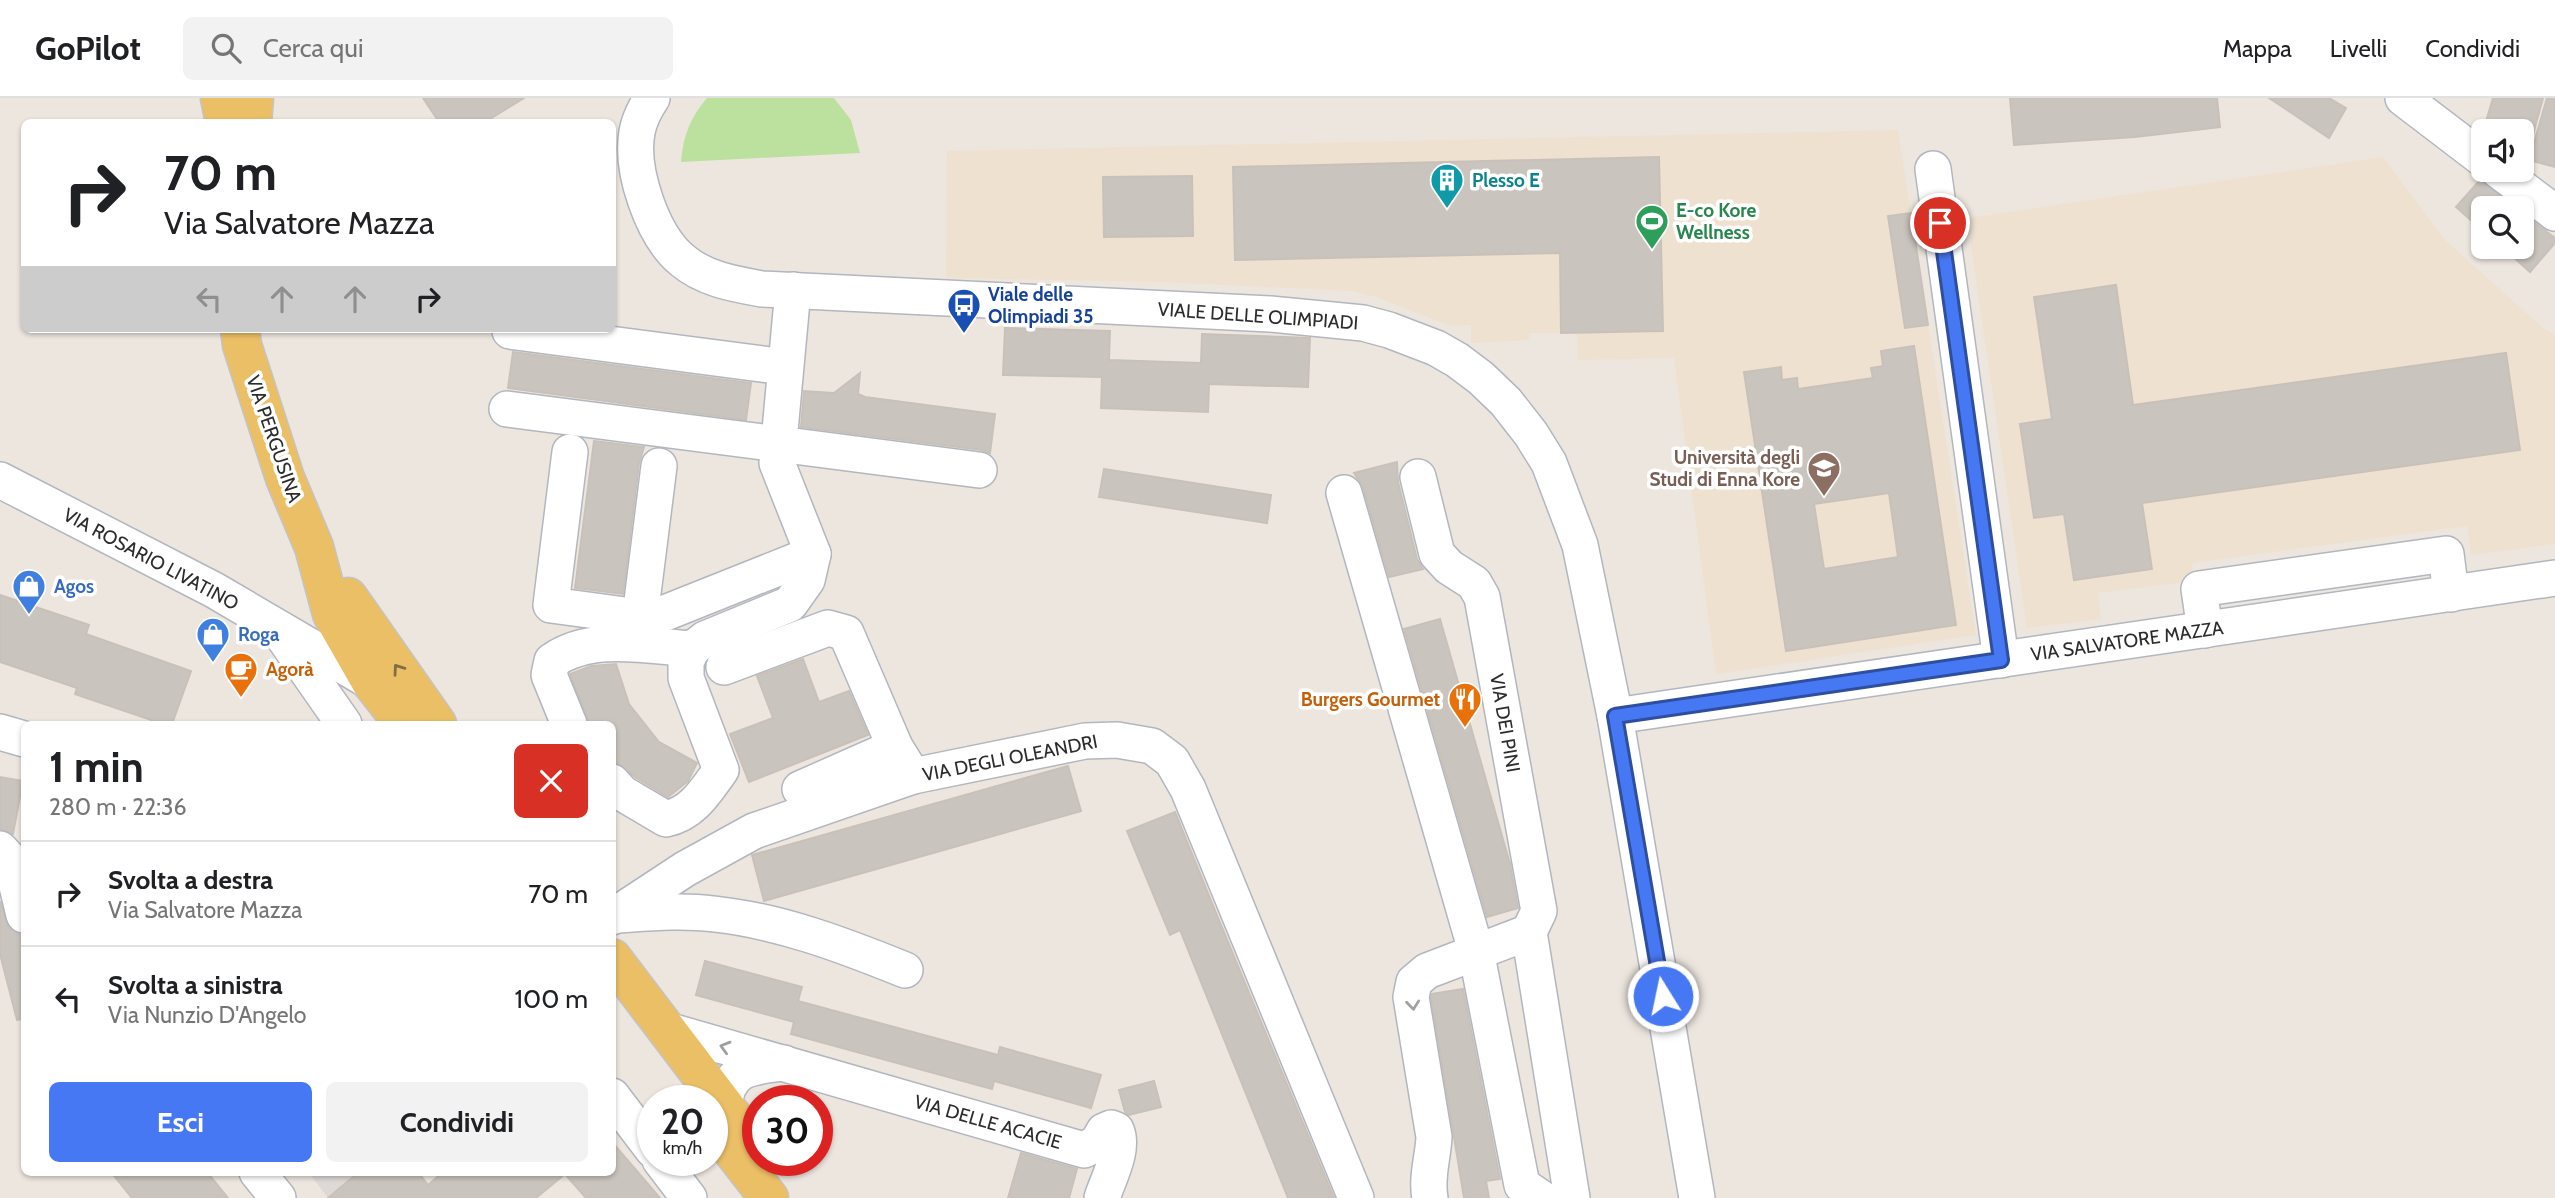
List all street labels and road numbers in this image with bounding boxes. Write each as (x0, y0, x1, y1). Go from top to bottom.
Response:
street label: VIALE DELLE OLIMPIADI (1157, 298, 1359, 334)
street label: VIA PERGUSINA (242, 372, 307, 506)
street label: VIA ROSARIO LIVATINO (59, 503, 243, 615)
street label: VIA SALVATORE MAZZA (2029, 616, 2225, 666)
street label: VIA DEI PINI (1485, 672, 1525, 774)
street label: VIA DEGLI OLEANDRI (921, 730, 1099, 786)
street label: VIA DELLE ACACIE (912, 1090, 1064, 1154)

